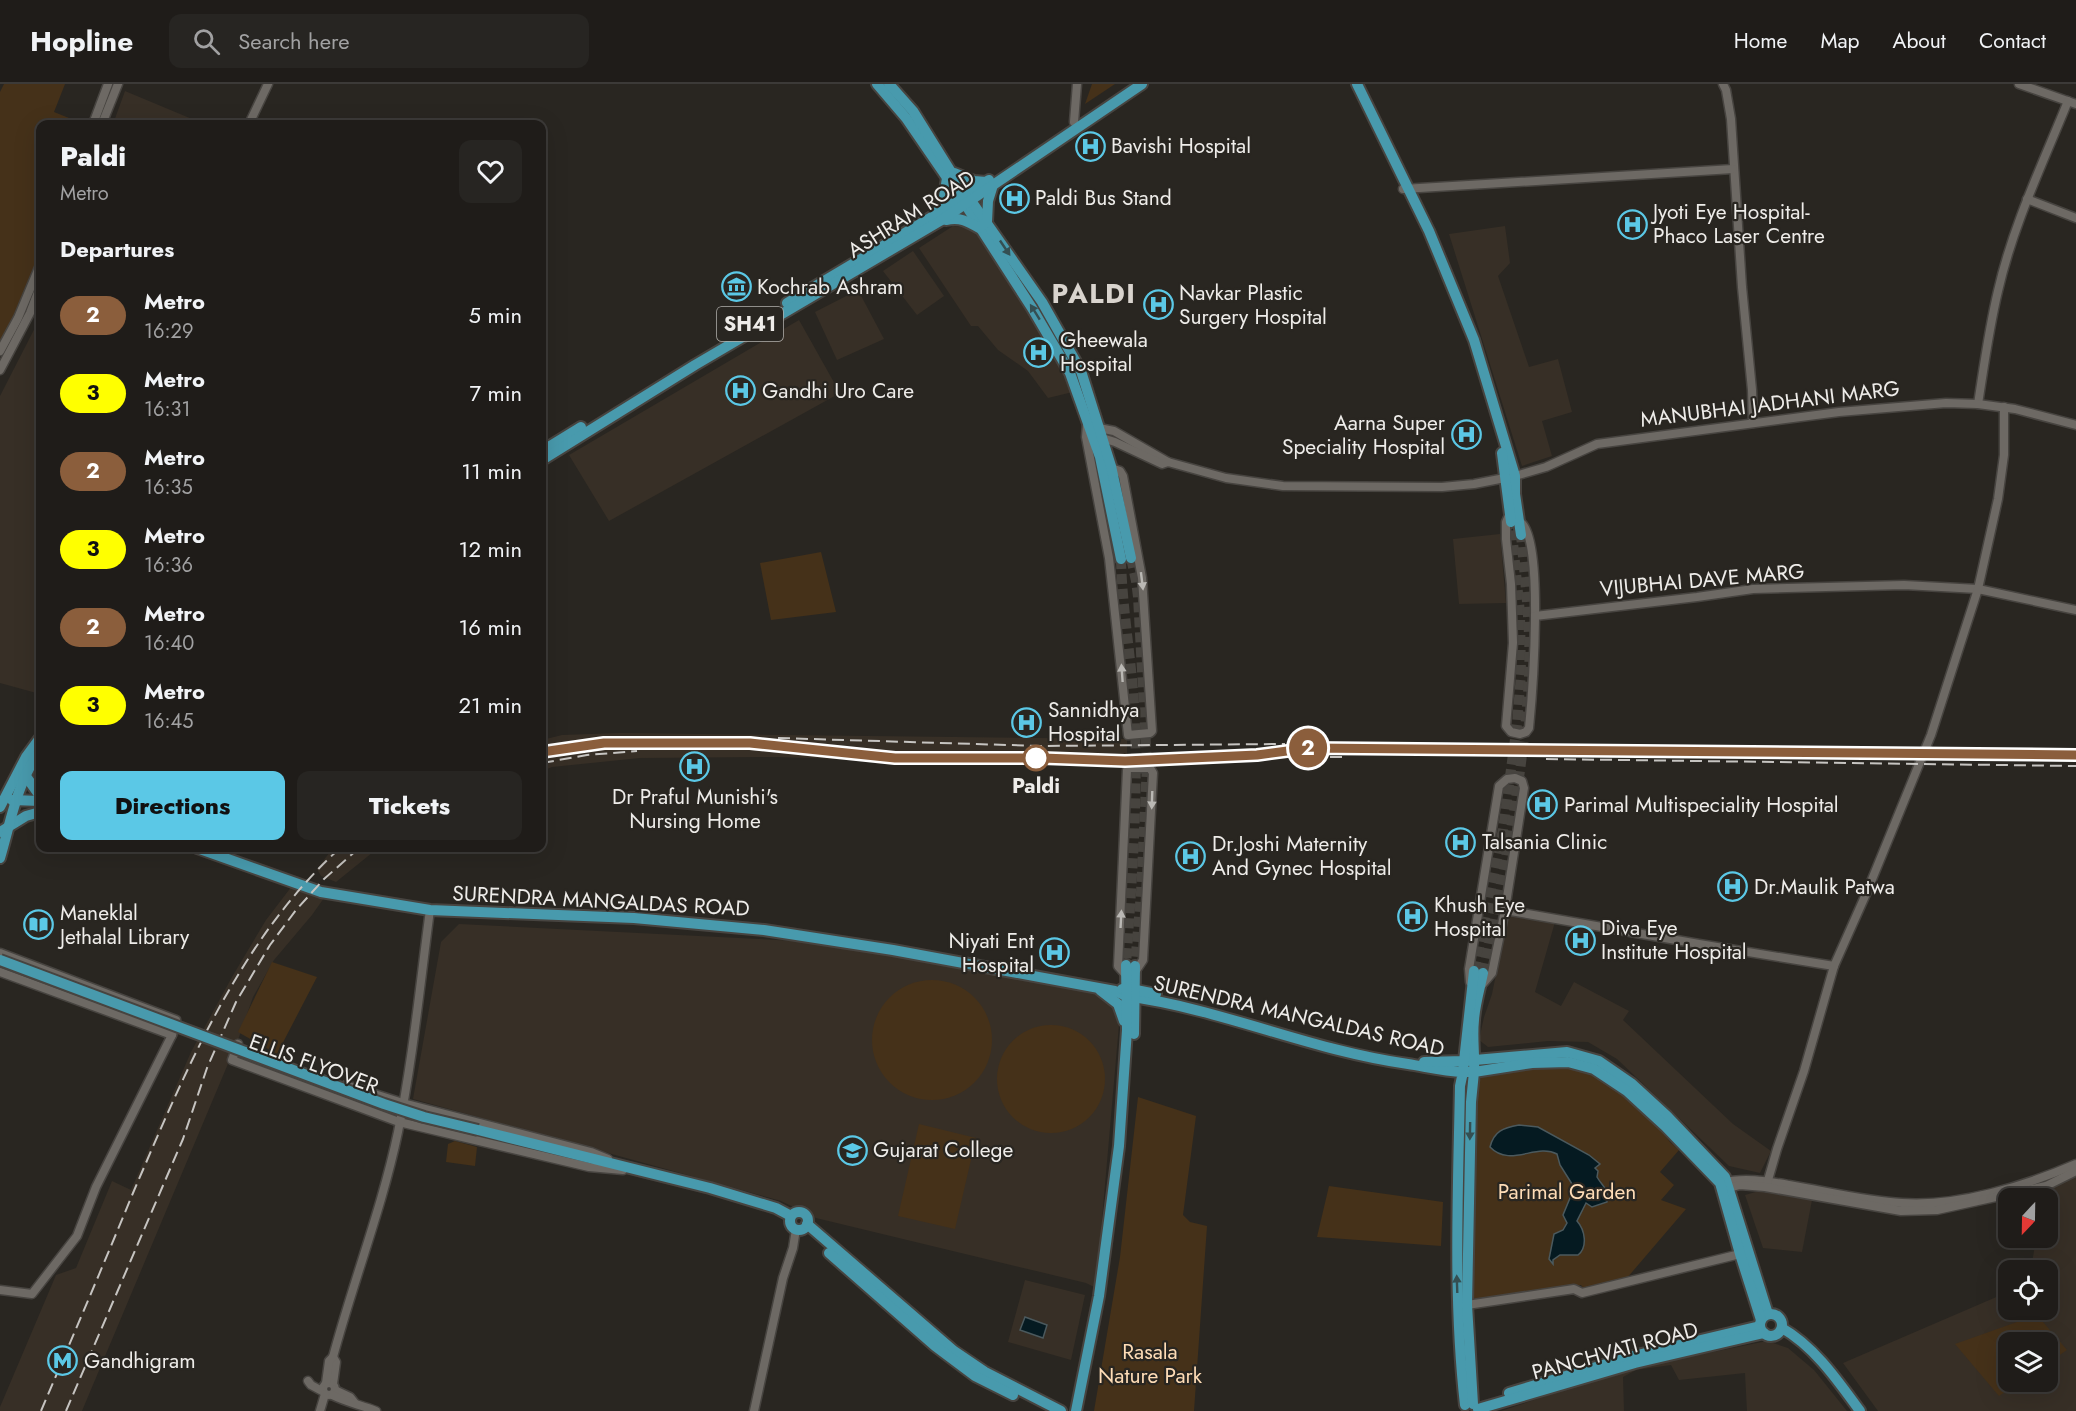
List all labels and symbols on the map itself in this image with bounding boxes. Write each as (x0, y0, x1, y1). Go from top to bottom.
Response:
hospital icon: Bavishi Hospital (1074, 130, 1106, 162)
place label: Bavishi Hospital (1111, 131, 1251, 161)
street label: ASHRAM ROAD (841, 163, 981, 265)
hospital icon: Paldi Bus Stand (998, 182, 1030, 214)
place label: Paldi Bus Stand (1035, 183, 1172, 213)
place label: Jyoti Eye Hospital- Phaco Laser Centre (1650, 197, 1825, 251)
hospital icon: Jyoti Eye Hospital- Phaco Laser Centre (1616, 208, 1648, 240)
one-way arrow (999, 239, 1011, 255)
museum icon: Kochrab Ashram (720, 271, 752, 303)
place label: Kochrab Ashram (757, 272, 903, 302)
district label: PALDI (1052, 274, 1136, 313)
place label: Navkar Plastic Surgery Hospital (1179, 278, 1327, 332)
hospital icon: Navkar Plastic Surgery Hospital (1142, 289, 1174, 321)
one-way arrow (1029, 304, 1040, 321)
road number: SH41 (717, 307, 783, 341)
place label: Gheewala Hospital (1060, 325, 1148, 379)
hospital icon: Gheewala Hospital (1023, 336, 1055, 368)
street label: MANUBHAI JADHANI MARG (1639, 373, 1901, 435)
hospital icon: Gandhi Uro Care (725, 375, 757, 407)
place label: Gandhi Uro Care (762, 376, 914, 406)
place label: Aarna Super Speciality Hospital (1282, 408, 1446, 462)
hospital icon: Aarna Super Speciality Hospital (1450, 419, 1482, 451)
street label: VIJUBHAI DAVE MARG (1598, 556, 1806, 604)
one-way arrow (1137, 571, 1146, 590)
one-way arrow (1118, 663, 1127, 682)
place label: Sannidhya Hospital (1048, 695, 1139, 749)
hospital icon: Sannidhya Hospital (1011, 706, 1043, 738)
line badge: 2 (1288, 728, 1328, 768)
marker: Paldi (1023, 745, 1049, 771)
hospital icon: Dr Praful Munishi's Nursing Home (679, 750, 711, 782)
place label: Paldi (1012, 771, 1060, 801)
place label: Dr Praful Munishi's Nursing Home (612, 782, 778, 836)
hospital icon: Parimal Multispeciality Hospital (1527, 789, 1559, 821)
place label: Parimal Multispeciality Hospital (1564, 790, 1839, 820)
one-way arrow (1147, 791, 1156, 810)
hospital icon: Talsania Clinic (1445, 826, 1477, 858)
place label: Talsania Clinic (1482, 827, 1607, 857)
place label: Dr.Joshi Maternity And Gynec Hospital (1212, 829, 1392, 883)
hospital icon: Dr.Joshi Maternity And Gynec Hospital (1175, 840, 1207, 872)
hospital icon: Dr.Maulik Patwa (1717, 871, 1749, 903)
place label: Dr.Maulik Patwa (1754, 872, 1895, 902)
street label: SURENDRA MANGALDAS ROAD (452, 878, 750, 924)
place label: Khush Eye Hospital (1434, 890, 1525, 944)
place label: Maneklal Jethalal Library (57, 898, 190, 952)
hospital icon: Khush Eye Hospital (1397, 901, 1429, 933)
library icon: Maneklal Jethalal Library (23, 909, 55, 941)
one-way arrow (1116, 910, 1125, 929)
place label: Diva Eye Institute Hospital (1601, 913, 1747, 967)
hospital icon: Diva Eye Institute Hospital (1564, 924, 1596, 956)
place label: Niyati Ent Hospital (949, 926, 1034, 980)
hospital icon: Niyati Ent Hospital (1039, 937, 1071, 969)
street label: SURENDRA MANGALDAS ROAD (1151, 968, 1447, 1064)
street label: ELLIS FLYOVER (245, 1027, 383, 1101)
one-way arrow (1465, 1121, 1475, 1140)
school or university icon: Gujarat College (836, 1134, 868, 1166)
place label: Gujarat College (873, 1135, 1014, 1165)
park label: Parimal Garden (1498, 1177, 1636, 1207)
north arrow (1998, 1188, 2058, 1248)
one-way arrow (1452, 1274, 1462, 1293)
street label: PANCHVATI ROAD (1529, 1314, 1701, 1388)
park label: Rasala Nature Park (1098, 1337, 1203, 1391)
metro station icon: Gandhigram (47, 1345, 79, 1377)
place label: Gandhigram (84, 1346, 196, 1376)

